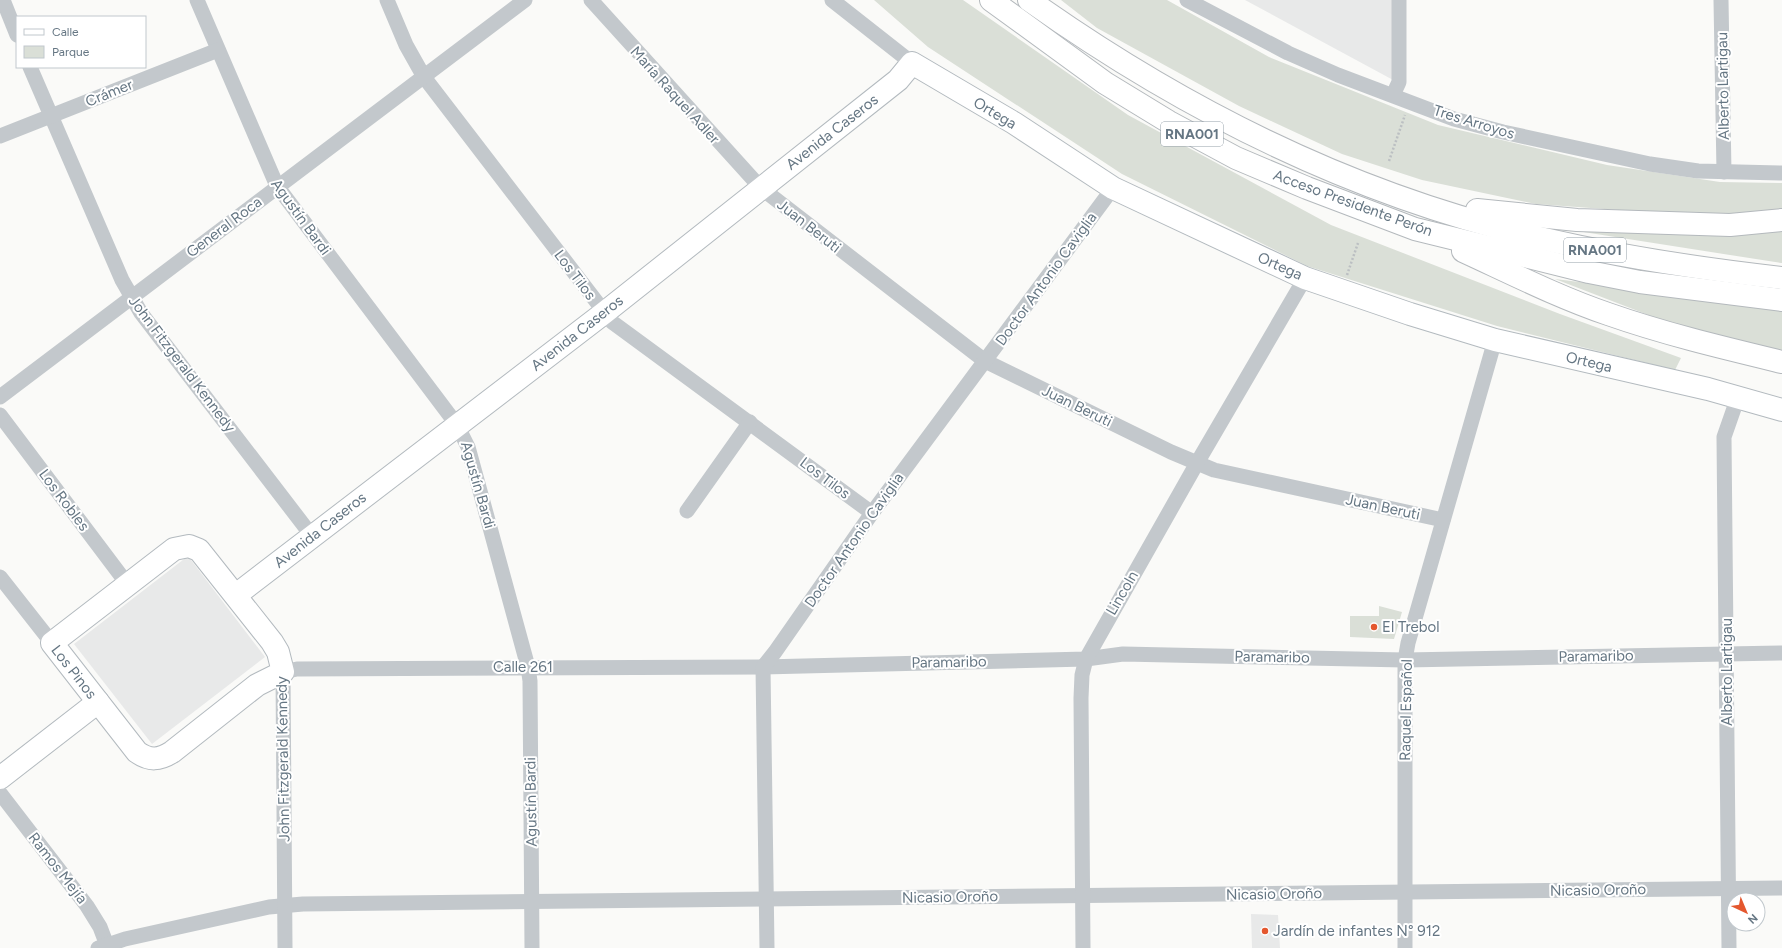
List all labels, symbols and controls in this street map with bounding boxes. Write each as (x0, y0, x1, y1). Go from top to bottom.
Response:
legend (16, 16, 146, 68)
text: Calle (52, 25, 79, 39)
street label: Alberto Lartigau (1713, 32, 1733, 140)
street label: María Raquel Adler (627, 43, 723, 147)
text: Parque (52, 45, 90, 59)
street label: Crámer (83, 75, 135, 111)
street label: Avenida Caseros (782, 90, 882, 174)
street label: Ortega (970, 93, 1020, 133)
street label: Tres Arroyos (1431, 101, 1517, 143)
road number: RNA001 (1161, 122, 1223, 146)
street label: Acceso Presidente Perón (1271, 166, 1435, 240)
street label: Agustín Bardi (267, 175, 335, 259)
street label: General Roca (183, 193, 265, 261)
street label: Juan Beruti (774, 196, 844, 256)
street label: Doctor Antonio Caviglia (992, 209, 1100, 349)
road number: RNA001 (1564, 238, 1626, 262)
street label: Los Tilos (550, 246, 600, 304)
street label: Ortega (1255, 248, 1305, 284)
street label: Avenida Caseros (527, 291, 627, 375)
street label: John Fitzgerald Kennedy (125, 292, 239, 436)
street label: Ortega (1564, 348, 1614, 376)
street label: Juan Beruti (1039, 381, 1115, 431)
street label: Agustín Bardi (457, 439, 499, 531)
street label: Los Tilos (796, 453, 854, 503)
street label: Los Robles (35, 466, 93, 534)
street label: Doctor Antonio Caviglia (801, 469, 907, 611)
street label: Avenida Caseros (270, 488, 370, 572)
street label: Juan Beruti (1344, 490, 1422, 524)
street label: Lincoln (1102, 568, 1142, 618)
place label: El Trebol (1382, 618, 1440, 636)
street label: Alberto Lartigau (1718, 618, 1736, 726)
marker: El Trebol (1369, 622, 1379, 632)
street label: Los Pinos (47, 641, 101, 703)
street label: Paramaribo (1558, 646, 1634, 666)
street label: Paramaribo (1234, 647, 1310, 667)
street label: Paramaribo (911, 652, 987, 672)
street label: Calle 261 (493, 658, 553, 676)
street label: Raquel Español (1396, 659, 1416, 761)
street label: John Fitzgerald Kennedy (273, 676, 293, 842)
street label: Agustín Bardi (521, 757, 541, 847)
street label: Ramos Mejía (25, 829, 91, 907)
street label: Nicasio Oroño (1550, 880, 1647, 900)
street label: Nicasio Oroño (1226, 884, 1323, 904)
street label: Nicasio Oroño (902, 887, 999, 907)
north arrow (1726, 892, 1766, 932)
text: N (1745, 911, 1760, 926)
place label: Jardín de infantes N° 912 (1273, 922, 1440, 940)
marker: Jardín de infantes N° 912 (1260, 926, 1270, 936)

